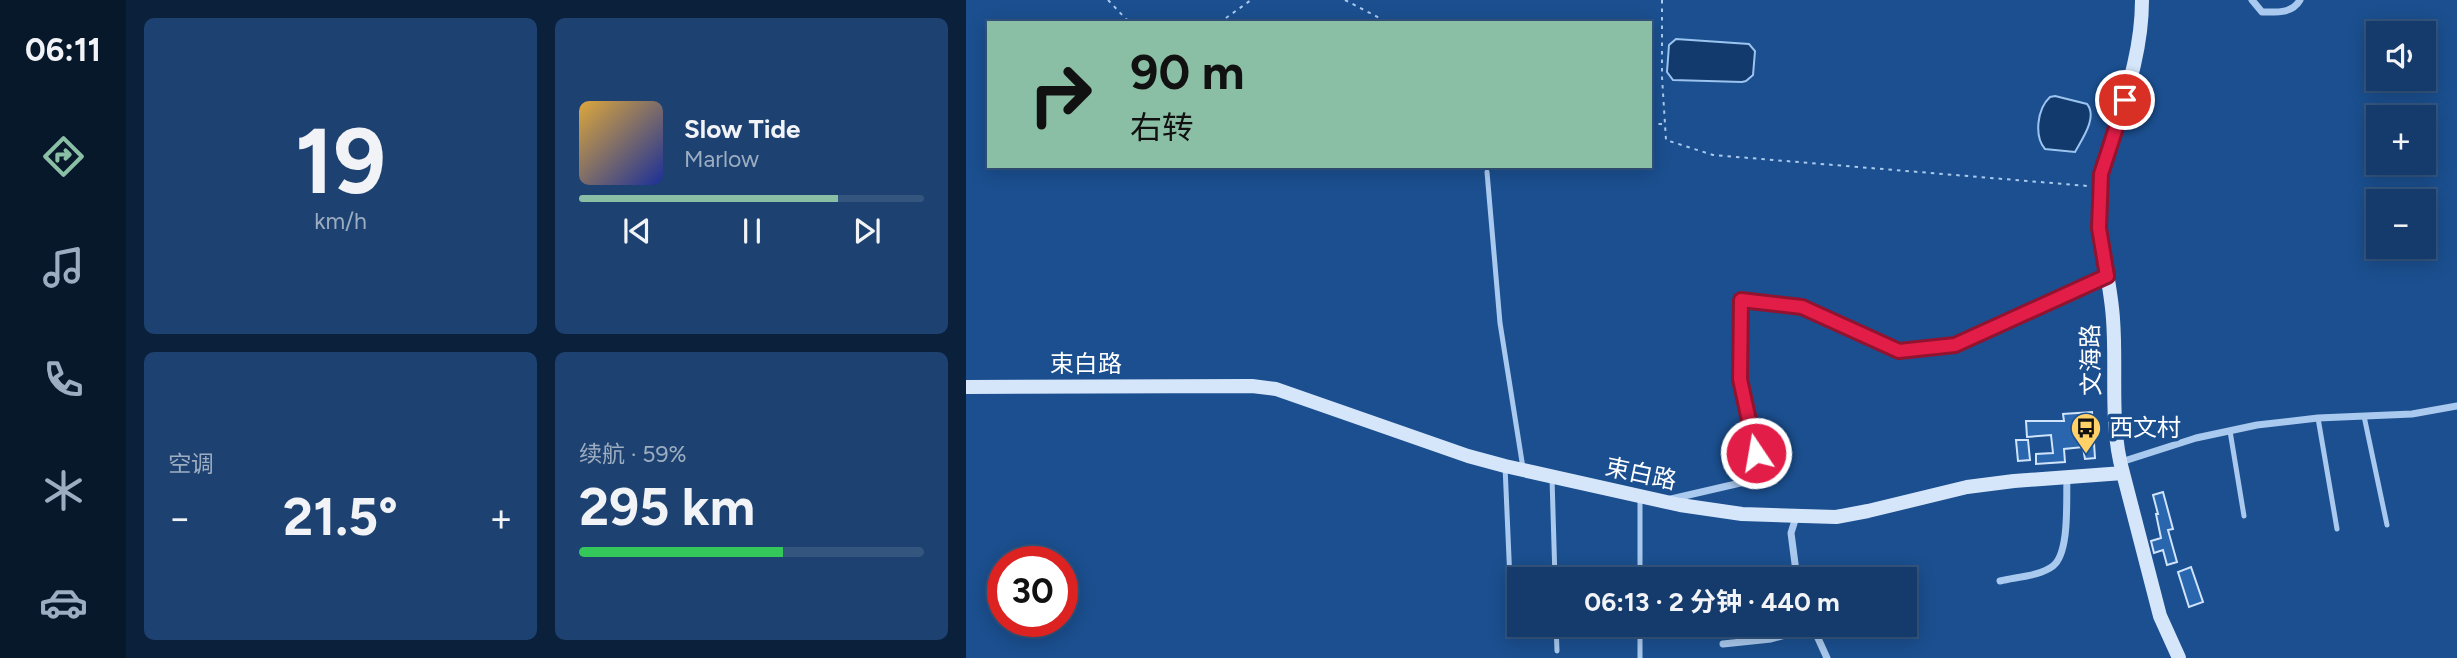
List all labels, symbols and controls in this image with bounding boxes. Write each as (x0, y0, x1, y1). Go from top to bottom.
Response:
map controls (2366, 21, 2436, 259)
button: sound (2366, 21, 2436, 91)
text: 06:11 (25, 31, 101, 69)
text: 90 m (1130, 42, 1245, 101)
icon: right (1015, 49, 1106, 140)
pin (2095, 70, 2155, 130)
icon: arrive (2106, 81, 2144, 119)
button: + (2366, 105, 2436, 175)
text: 19 (295, 107, 386, 216)
text: 右转 (1130, 109, 1194, 147)
text: Slow Tide (684, 113, 800, 145)
icon: directions (39, 132, 88, 181)
text: Marlow (684, 145, 759, 173)
button: − (2366, 189, 2436, 259)
text: km/h (314, 207, 367, 235)
icon: previous (618, 212, 656, 250)
icon: pause (733, 212, 771, 250)
icon: next (848, 212, 886, 250)
icon: music (39, 243, 88, 292)
street label: 文海路 (2075, 324, 2106, 396)
street label: 束白路 (1050, 349, 1122, 378)
icon: phone (39, 355, 88, 404)
bus stop icon: 西文村 (2069, 411, 2103, 455)
place label: 西文村 (2109, 413, 2181, 442)
position arrow (1719, 416, 1793, 490)
text: 续航 · 59% (579, 440, 687, 468)
text: 空调 (168, 450, 214, 478)
street label: 束白路 (1603, 452, 1679, 495)
icon: climate (39, 466, 88, 515)
text: 295 km (579, 476, 755, 538)
text: 21.5° (283, 486, 398, 548)
text: − (168, 495, 192, 541)
text: + (489, 495, 513, 541)
speed limit sign: 30 (987, 546, 1078, 637)
icon: car (39, 578, 88, 627)
text: 06:13 · 2 分钟 · 440 m (1584, 586, 1840, 618)

